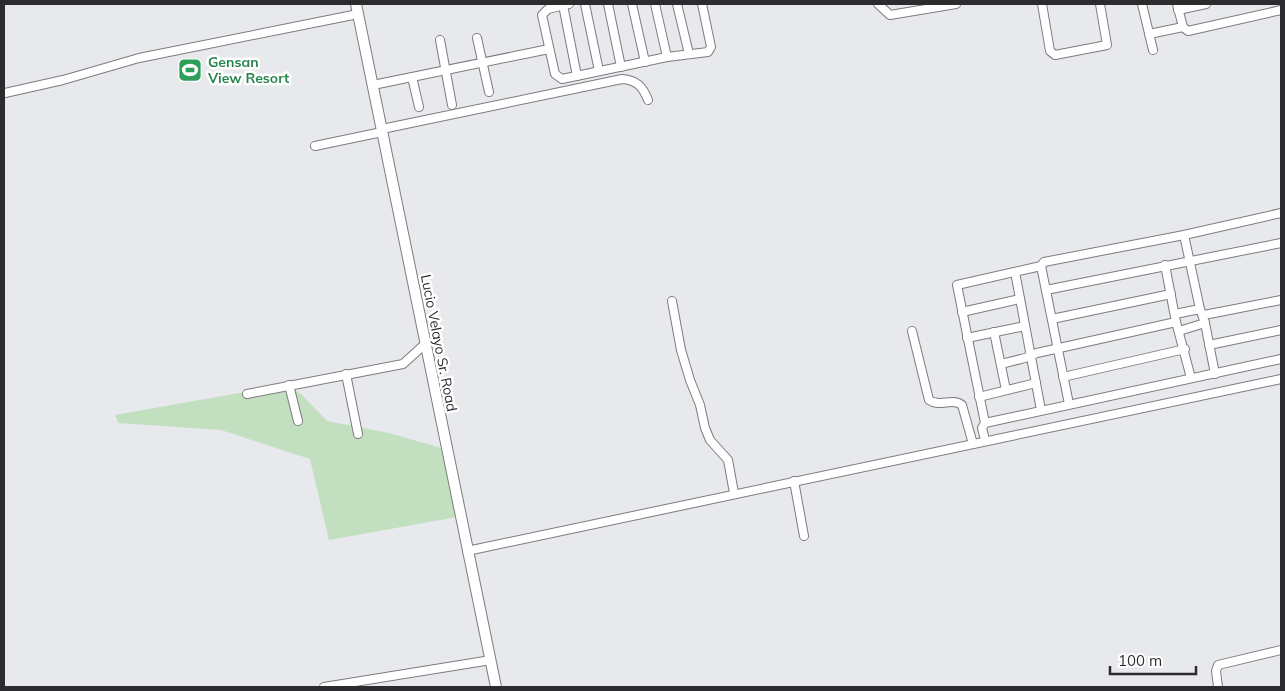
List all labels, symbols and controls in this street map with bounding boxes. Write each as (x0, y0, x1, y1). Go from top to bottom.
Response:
place label: Gensan View Resort (207, 53, 290, 87)
sports icon: Gensan View Resort (177, 57, 203, 83)
street label: Lucio Velayo Sr. Road (417, 273, 461, 413)
scale bar (1110, 644, 1196, 676)
text: 100 m (1118, 651, 1162, 670)

